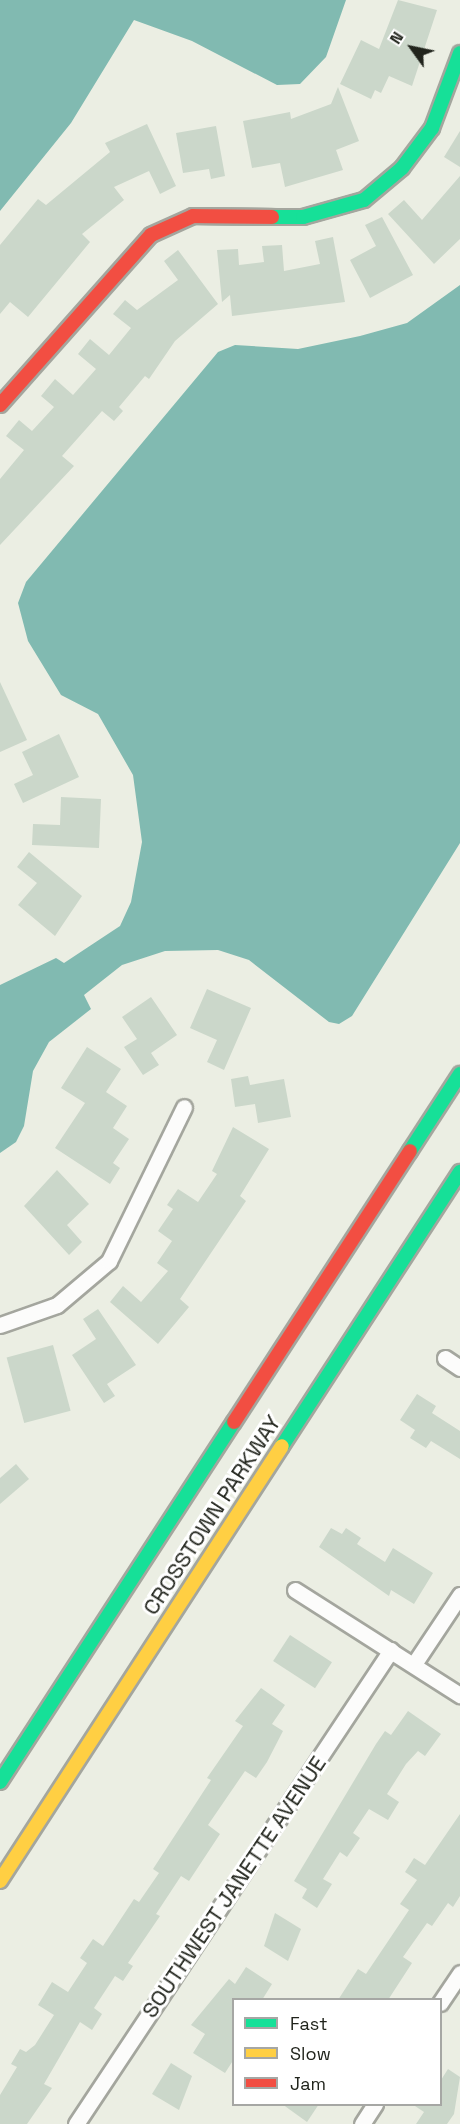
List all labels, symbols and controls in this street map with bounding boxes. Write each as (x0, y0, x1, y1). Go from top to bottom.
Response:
north arrow (382, 18, 442, 78)
text: N (385, 28, 408, 48)
street label: CROSSTOWN PARKWAY (138, 1410, 286, 1620)
street label: SOUTHWEST JANETTE AVENUE (136, 1751, 332, 2023)
legend (232, 1998, 442, 2106)
text: Fast (290, 2012, 327, 2035)
text: Slow (290, 2042, 331, 2065)
text: Jam (290, 2072, 326, 2095)

